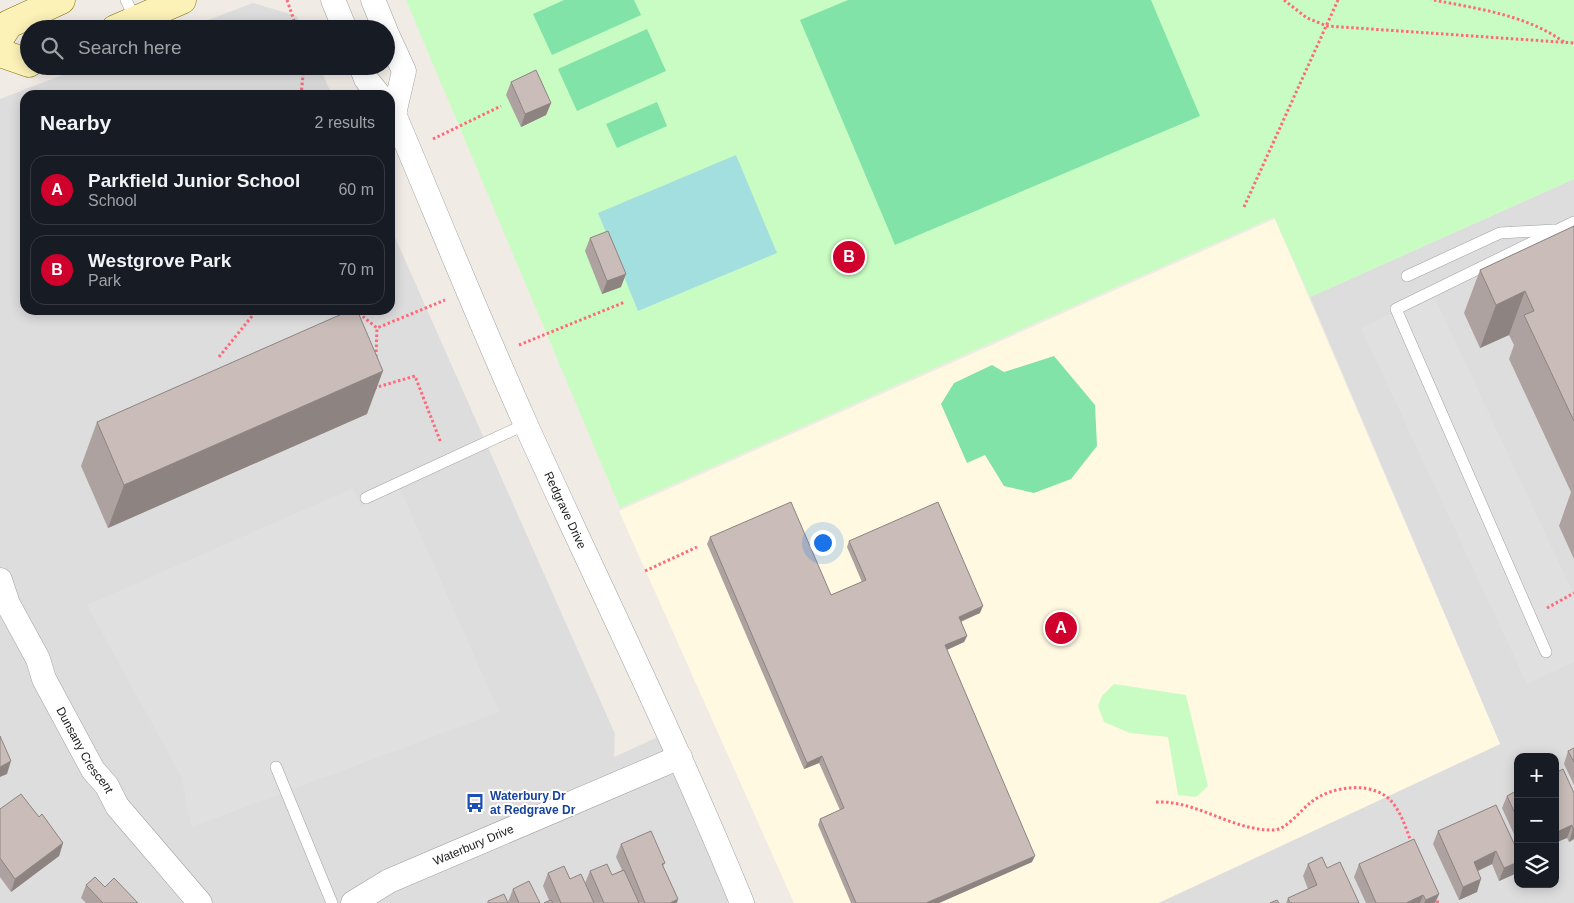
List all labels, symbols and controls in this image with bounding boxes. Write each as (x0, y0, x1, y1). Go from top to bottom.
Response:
search box (20, 20, 395, 75)
icon: search (38, 34, 66, 62)
text: Search here (78, 37, 182, 58)
text: Nearby (40, 111, 111, 134)
text: 2 results (315, 114, 375, 131)
text: Parkfield Junior School (88, 170, 300, 191)
text: A (51, 181, 63, 198)
text: 60 m (338, 181, 374, 198)
text: School (88, 192, 137, 209)
pin: B (833, 238, 865, 276)
text: Westgrove Park (88, 250, 231, 271)
text: B (51, 261, 63, 278)
text: 70 m (338, 261, 374, 278)
text: Park (88, 272, 121, 289)
street label: Redgrave Drive (541, 469, 589, 551)
your location (810, 530, 836, 556)
pin: A (1045, 609, 1077, 647)
street label: Dunsany Crescent (53, 705, 117, 796)
map controls (1514, 753, 1559, 888)
button: + (1514, 753, 1559, 798)
place label: Waterbury Dr at Redgrave Dr (490, 789, 576, 817)
bus stop icon: Waterbury Dr at Redgrave Dr (464, 792, 486, 814)
button: − (1514, 798, 1559, 843)
street label: Waterbury Drive (431, 822, 516, 868)
button: layers (1514, 843, 1559, 888)

